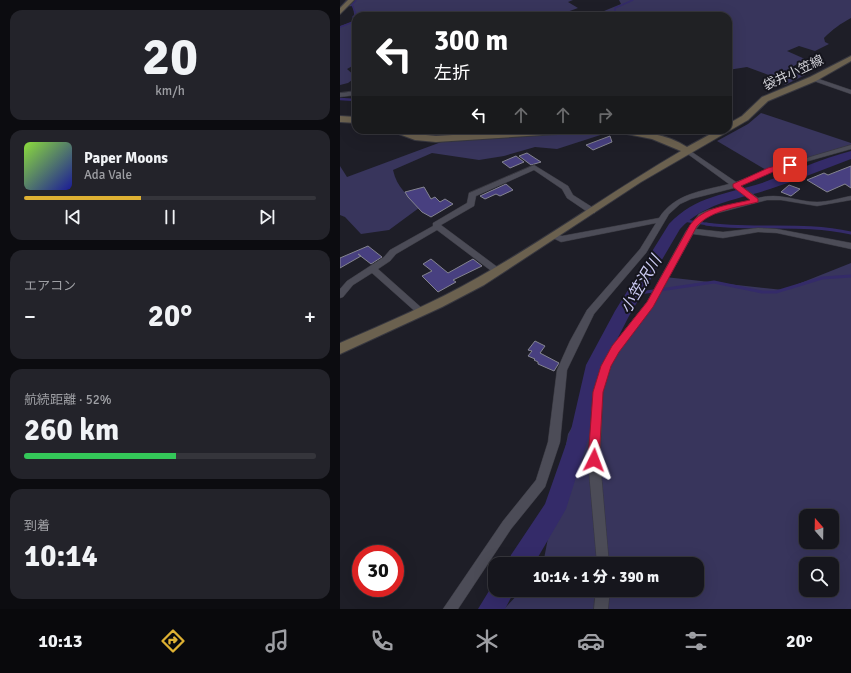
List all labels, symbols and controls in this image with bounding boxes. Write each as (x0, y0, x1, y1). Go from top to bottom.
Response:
text: 300 m (434, 24, 508, 58)
text: 20 (142, 25, 198, 89)
icon: left (368, 28, 420, 80)
street label: 袋井小笠線 (761, 52, 826, 94)
text: 左折 (434, 62, 470, 84)
text: km/h (155, 83, 185, 99)
icon: left (468, 104, 490, 126)
icon: ahead (510, 104, 532, 126)
icon: ahead (552, 104, 574, 126)
icon: right (594, 104, 616, 126)
pin (773, 148, 807, 182)
text: Paper Moons (84, 149, 168, 167)
icon: arrive (779, 154, 801, 176)
text: Ada Vale (84, 167, 132, 183)
icon: previous (62, 206, 84, 228)
icon: pause (159, 206, 181, 228)
icon: next (256, 206, 278, 228)
water label: 小笠沢川 (616, 250, 667, 317)
text: エアコン (24, 278, 76, 294)
text: 20° (148, 298, 192, 335)
text: − (24, 303, 36, 330)
text: + (304, 303, 316, 330)
text: 航続距離 · 52% (24, 392, 112, 408)
text: 260 km (24, 412, 119, 449)
position arrow (573, 439, 615, 481)
north arrow (799, 509, 839, 549)
map controls (799, 509, 839, 597)
text: 到着 (24, 518, 50, 534)
text: 10:14 (24, 538, 98, 575)
speed limit sign: 30 (352, 545, 404, 597)
button: search (799, 557, 839, 597)
text: 10:14 · 1 分 · 390 m (533, 568, 659, 586)
icon: directions (159, 627, 187, 655)
icon: music (263, 627, 291, 655)
icon: phone (368, 627, 396, 655)
icon: climate (473, 627, 501, 655)
icon: car (577, 627, 605, 655)
icon: filters (682, 627, 710, 655)
text: 10:13 (38, 630, 82, 652)
text: 20° (786, 630, 813, 652)

